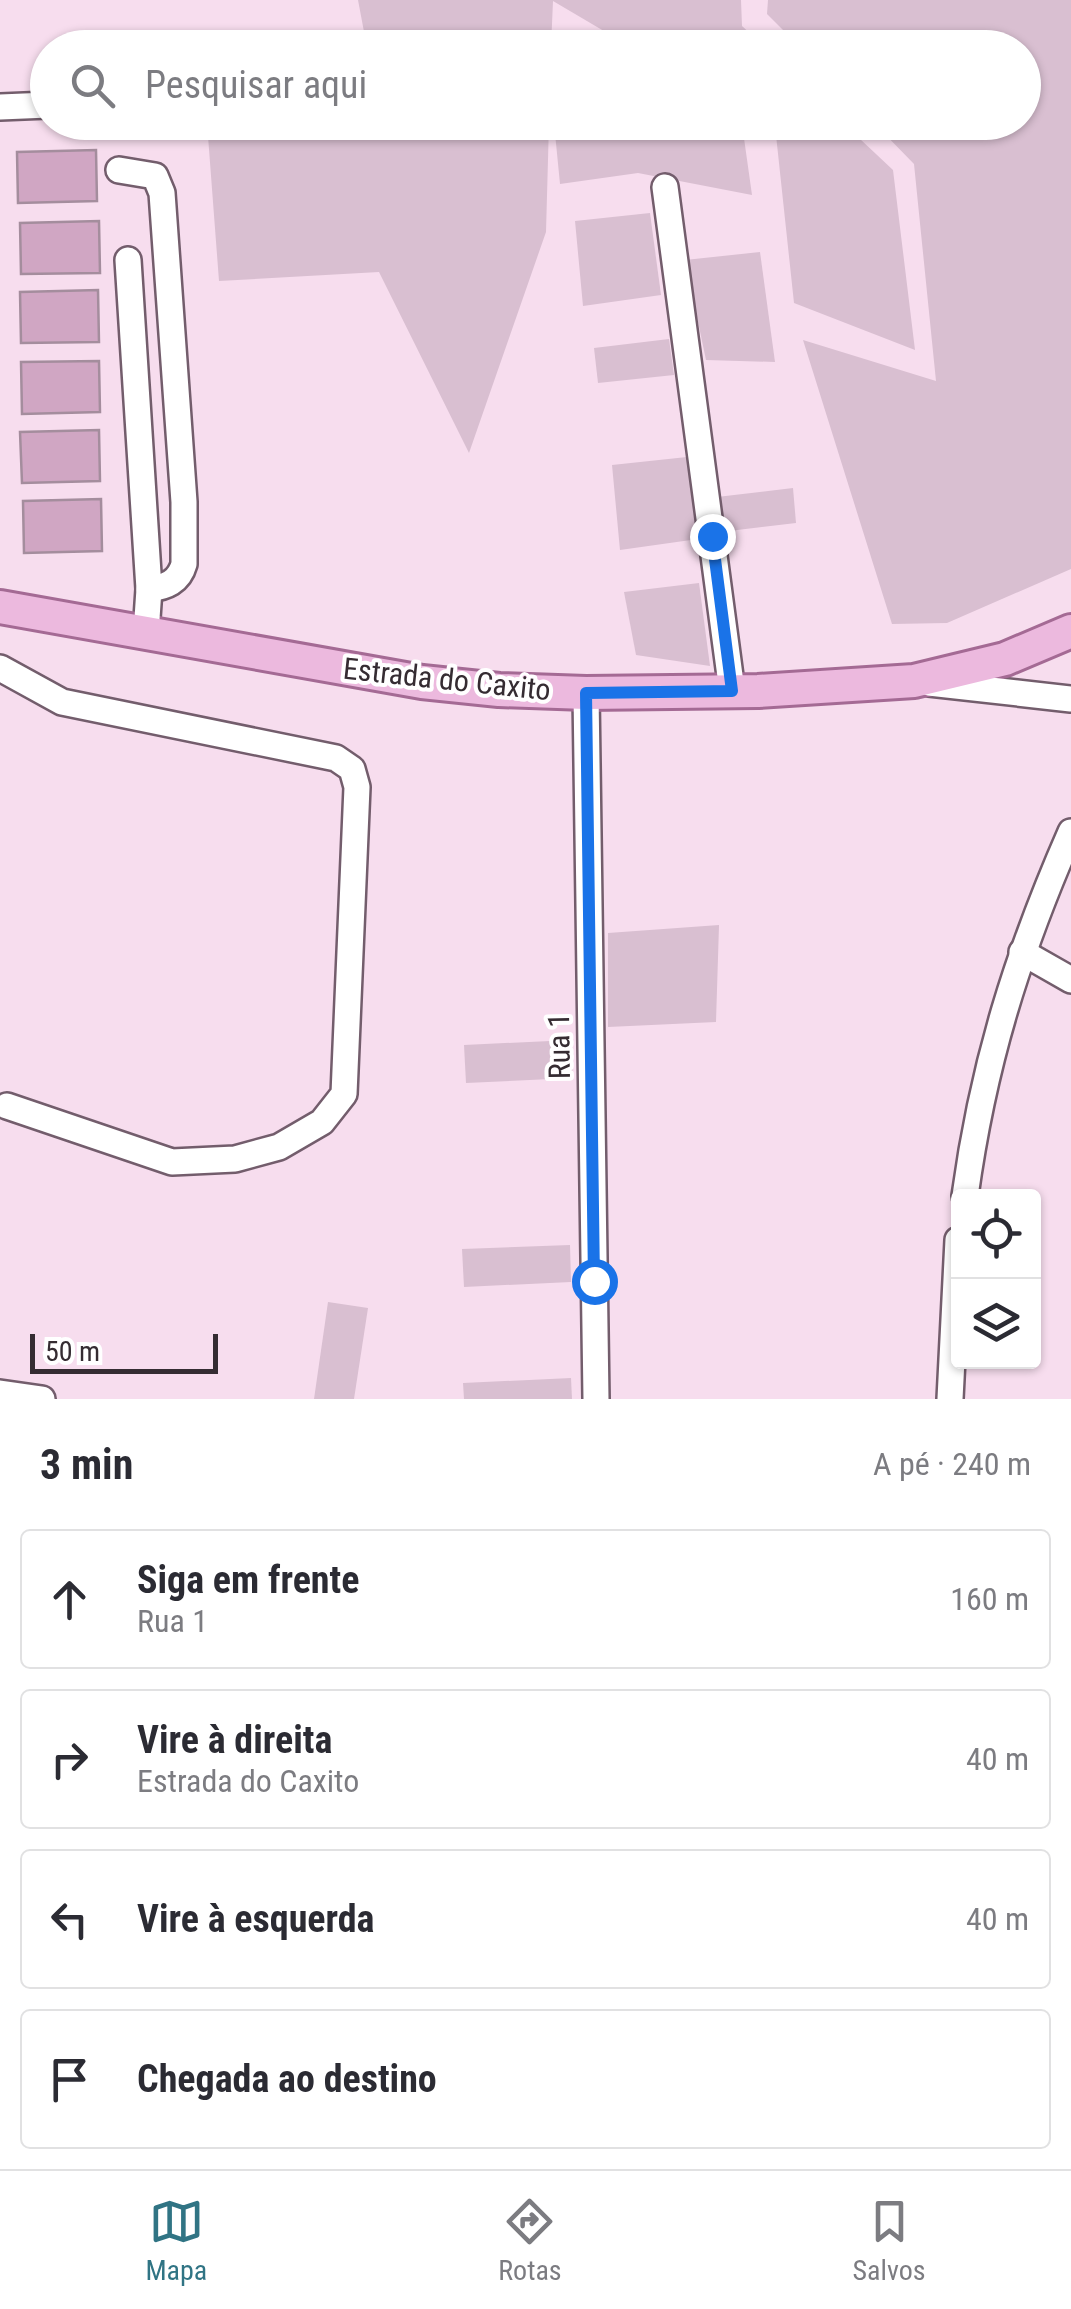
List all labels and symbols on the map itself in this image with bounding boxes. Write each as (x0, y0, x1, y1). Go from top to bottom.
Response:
route end (690, 514, 736, 560)
street label: Estrada do Caxito (342, 651, 552, 707)
street label: Rua 1 (541, 1012, 577, 1080)
route start (572, 1259, 618, 1305)
scale bar (30, 1329, 218, 1374)

